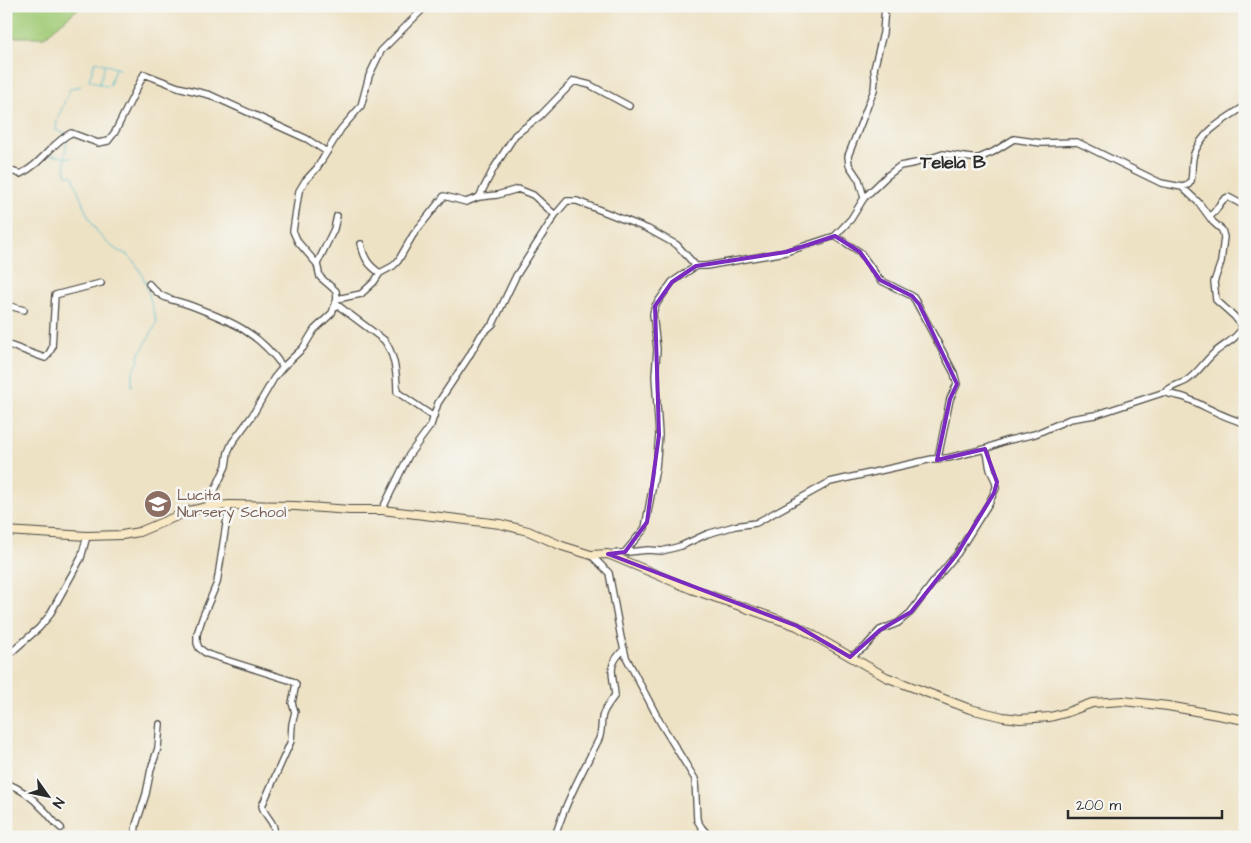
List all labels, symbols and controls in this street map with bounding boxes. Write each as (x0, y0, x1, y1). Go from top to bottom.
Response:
district label: Telela B (919, 150, 986, 175)
place label: Lucita Nursery School (177, 485, 286, 524)
school or university icon: Lucita Nursery School (143, 489, 173, 519)
north arrow (22, 770, 72, 820)
scale bar (1068, 788, 1222, 820)
text: N (47, 793, 69, 812)
text: 200 m (1076, 795, 1122, 816)

